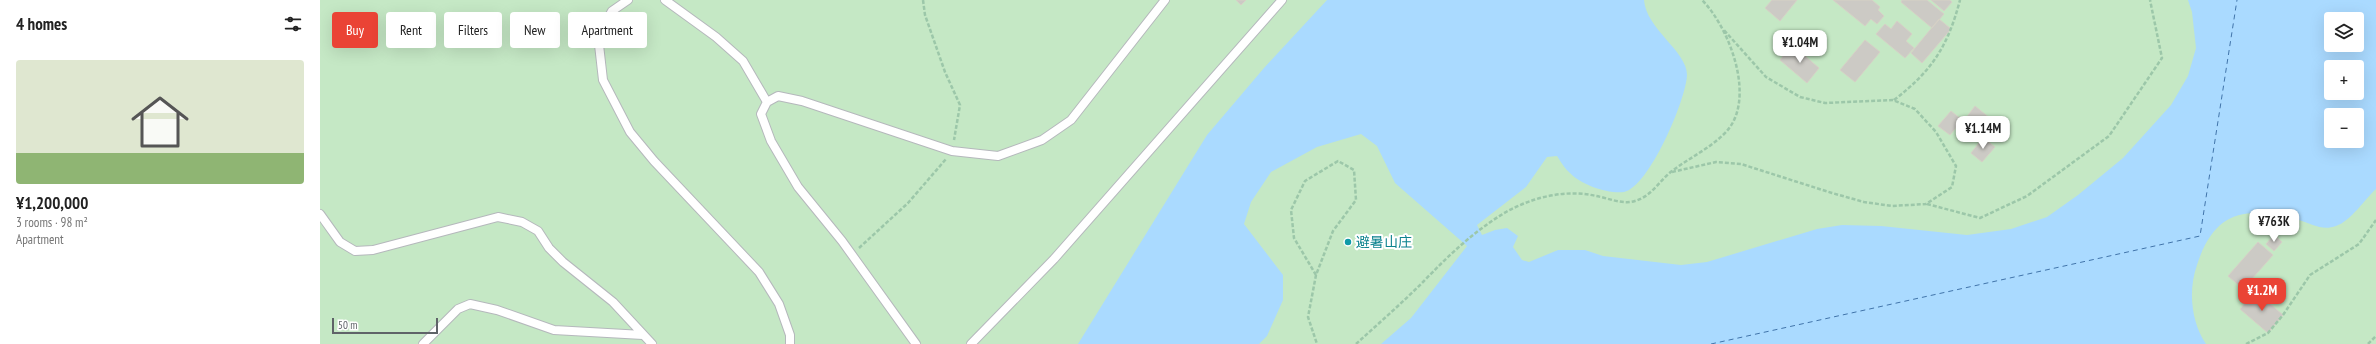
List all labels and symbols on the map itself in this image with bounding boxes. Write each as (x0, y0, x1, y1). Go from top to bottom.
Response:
pin: ¥1.04M (1767, 30, 1833, 64)
pin: ¥1.14M (1950, 116, 2016, 150)
pin: ¥763K (2246, 209, 2302, 243)
place label: 避暑山庄 (1356, 233, 1412, 251)
marker: 避暑山庄 (1343, 237, 1353, 247)
pin: ¥1.2M (2234, 278, 2290, 312)
scale bar (332, 316, 438, 335)

